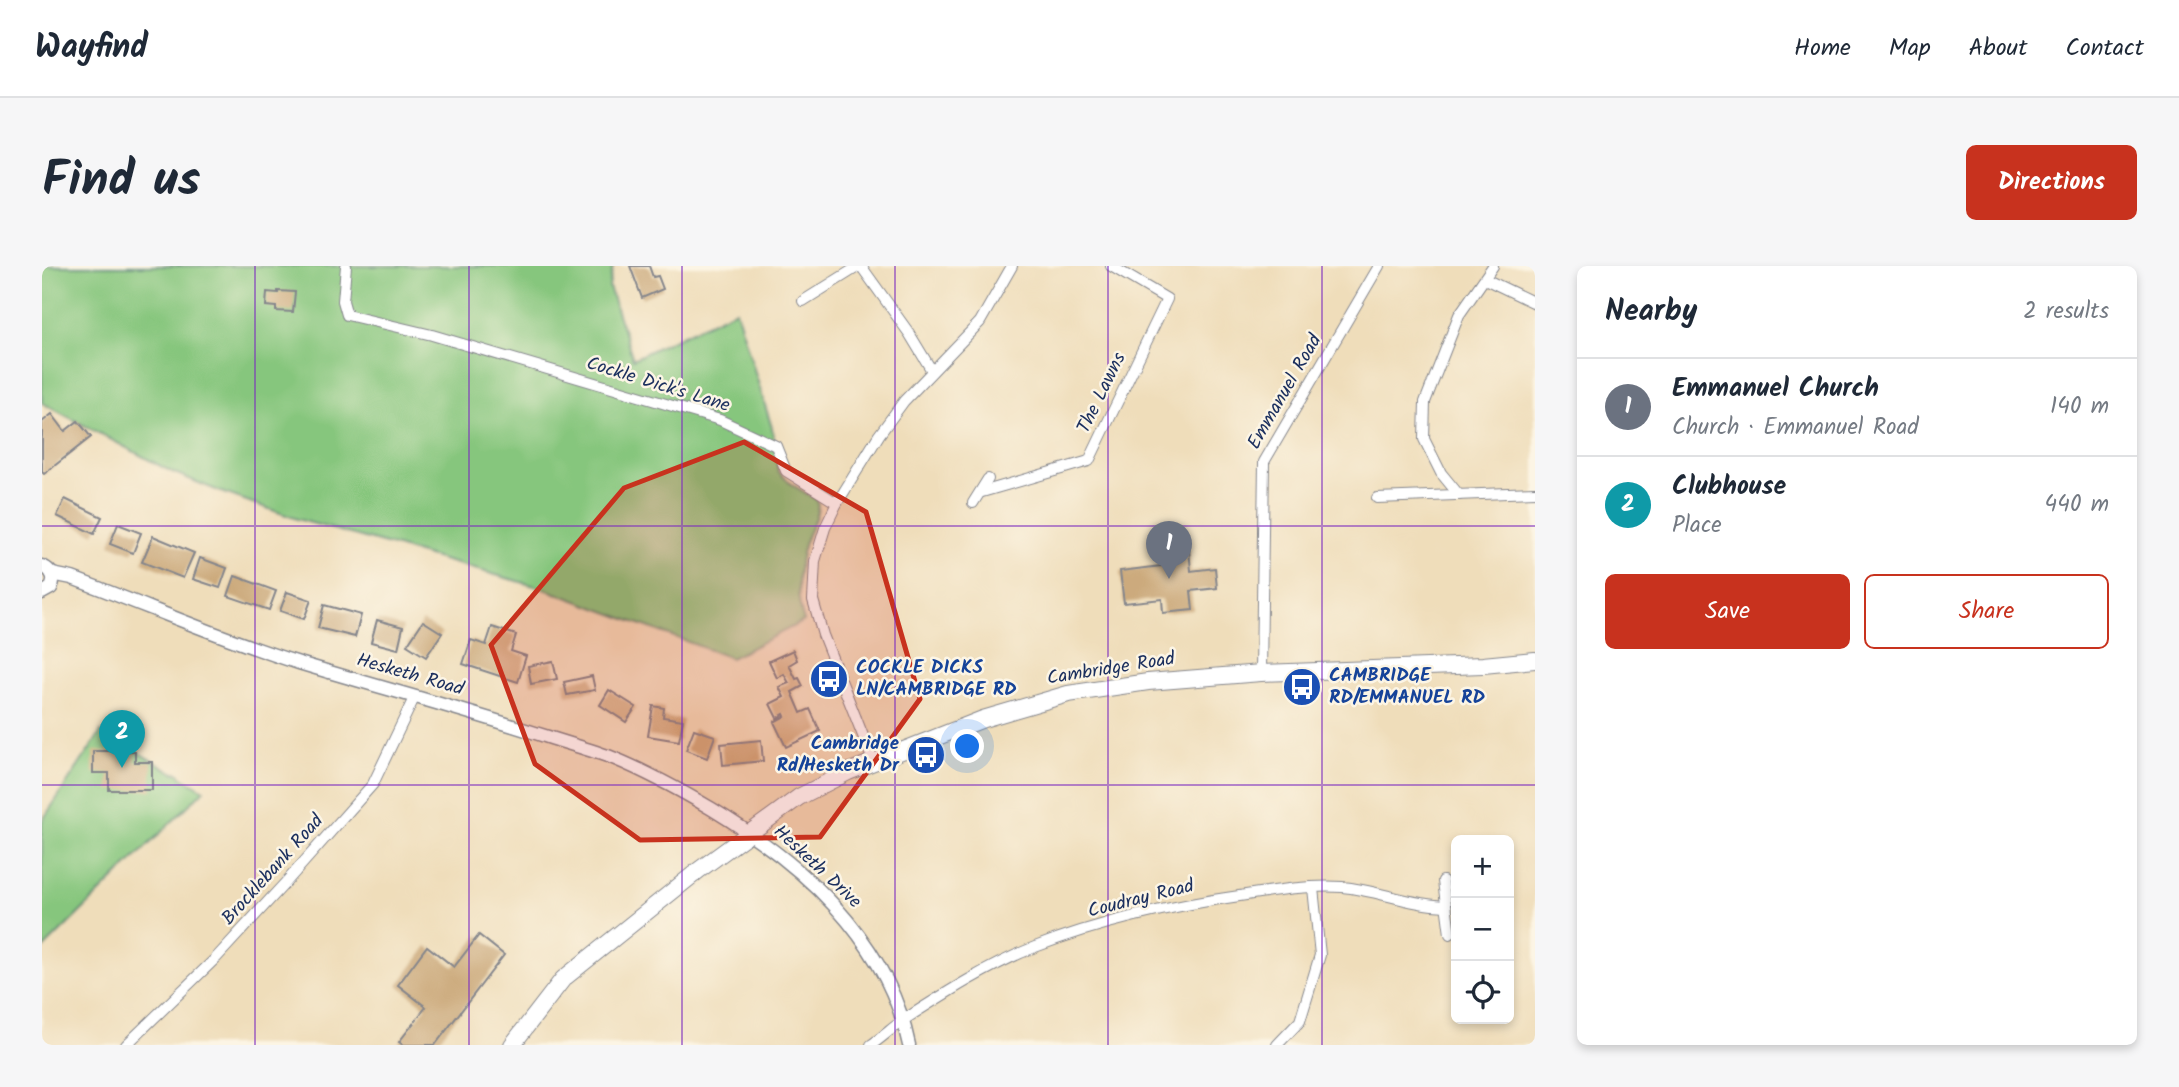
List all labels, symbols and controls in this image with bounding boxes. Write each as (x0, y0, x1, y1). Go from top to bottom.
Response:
text: Wayfind (35, 22, 148, 75)
text: Home (1794, 29, 1851, 68)
text: Map (1889, 29, 1931, 68)
text: About (1969, 29, 2027, 68)
text: Contact (2065, 29, 2144, 68)
text: Find us (42, 143, 200, 221)
button: Directions (1966, 145, 2137, 220)
text: Nearby (1605, 288, 1697, 336)
text: 2 results (2023, 294, 2109, 330)
street label: Emmanuel Road (1240, 328, 1330, 455)
street label: The Lawns (1069, 347, 1135, 439)
street label: Cockle Dick's Lane (582, 349, 734, 421)
text: Emmanuel Church (1672, 368, 1879, 410)
text: 1 (1625, 389, 1631, 425)
text: 140 m (2050, 389, 2109, 425)
text: Church · Emmanuel Road (1672, 410, 1919, 446)
text: Clubhouse (1672, 466, 1786, 508)
text: 2 (1621, 487, 1635, 523)
text: 440 m (2045, 487, 2109, 523)
text: Place (1672, 508, 1722, 544)
pin: 1 (1146, 521, 1192, 579)
button: Save (1605, 574, 1850, 649)
button: Share (1864, 574, 2109, 649)
street label: Cambridge Road (1045, 644, 1178, 694)
street label: Hesketh Road (353, 645, 468, 705)
place label: COCKLE DICKS LN/CAMBRIDGE RD (856, 653, 1017, 705)
bus stop icon: COCKLE DICKS LN/CAMBRIDGE RD (808, 658, 850, 700)
place label: CAMBRIDGE RD/EMMANUEL RD (1329, 661, 1485, 713)
bus stop icon: CAMBRIDGE RD/EMMANUEL RD (1281, 666, 1323, 708)
pin: 2 (99, 710, 145, 768)
place label: Cambridge Rd/Hesketh Dr (777, 729, 900, 781)
your location (950, 729, 984, 763)
bus stop icon: Cambridge Rd/Hesketh Dr (905, 734, 947, 776)
street label: Brocklebank Road (215, 807, 332, 933)
street label: Hesketh Drive (766, 818, 868, 916)
map controls (1451, 835, 1514, 1024)
button: + (1451, 835, 1514, 898)
street label: Coudray Road (1085, 871, 1198, 927)
button: − (1451, 898, 1514, 961)
button: locate (1451, 961, 1514, 1024)

